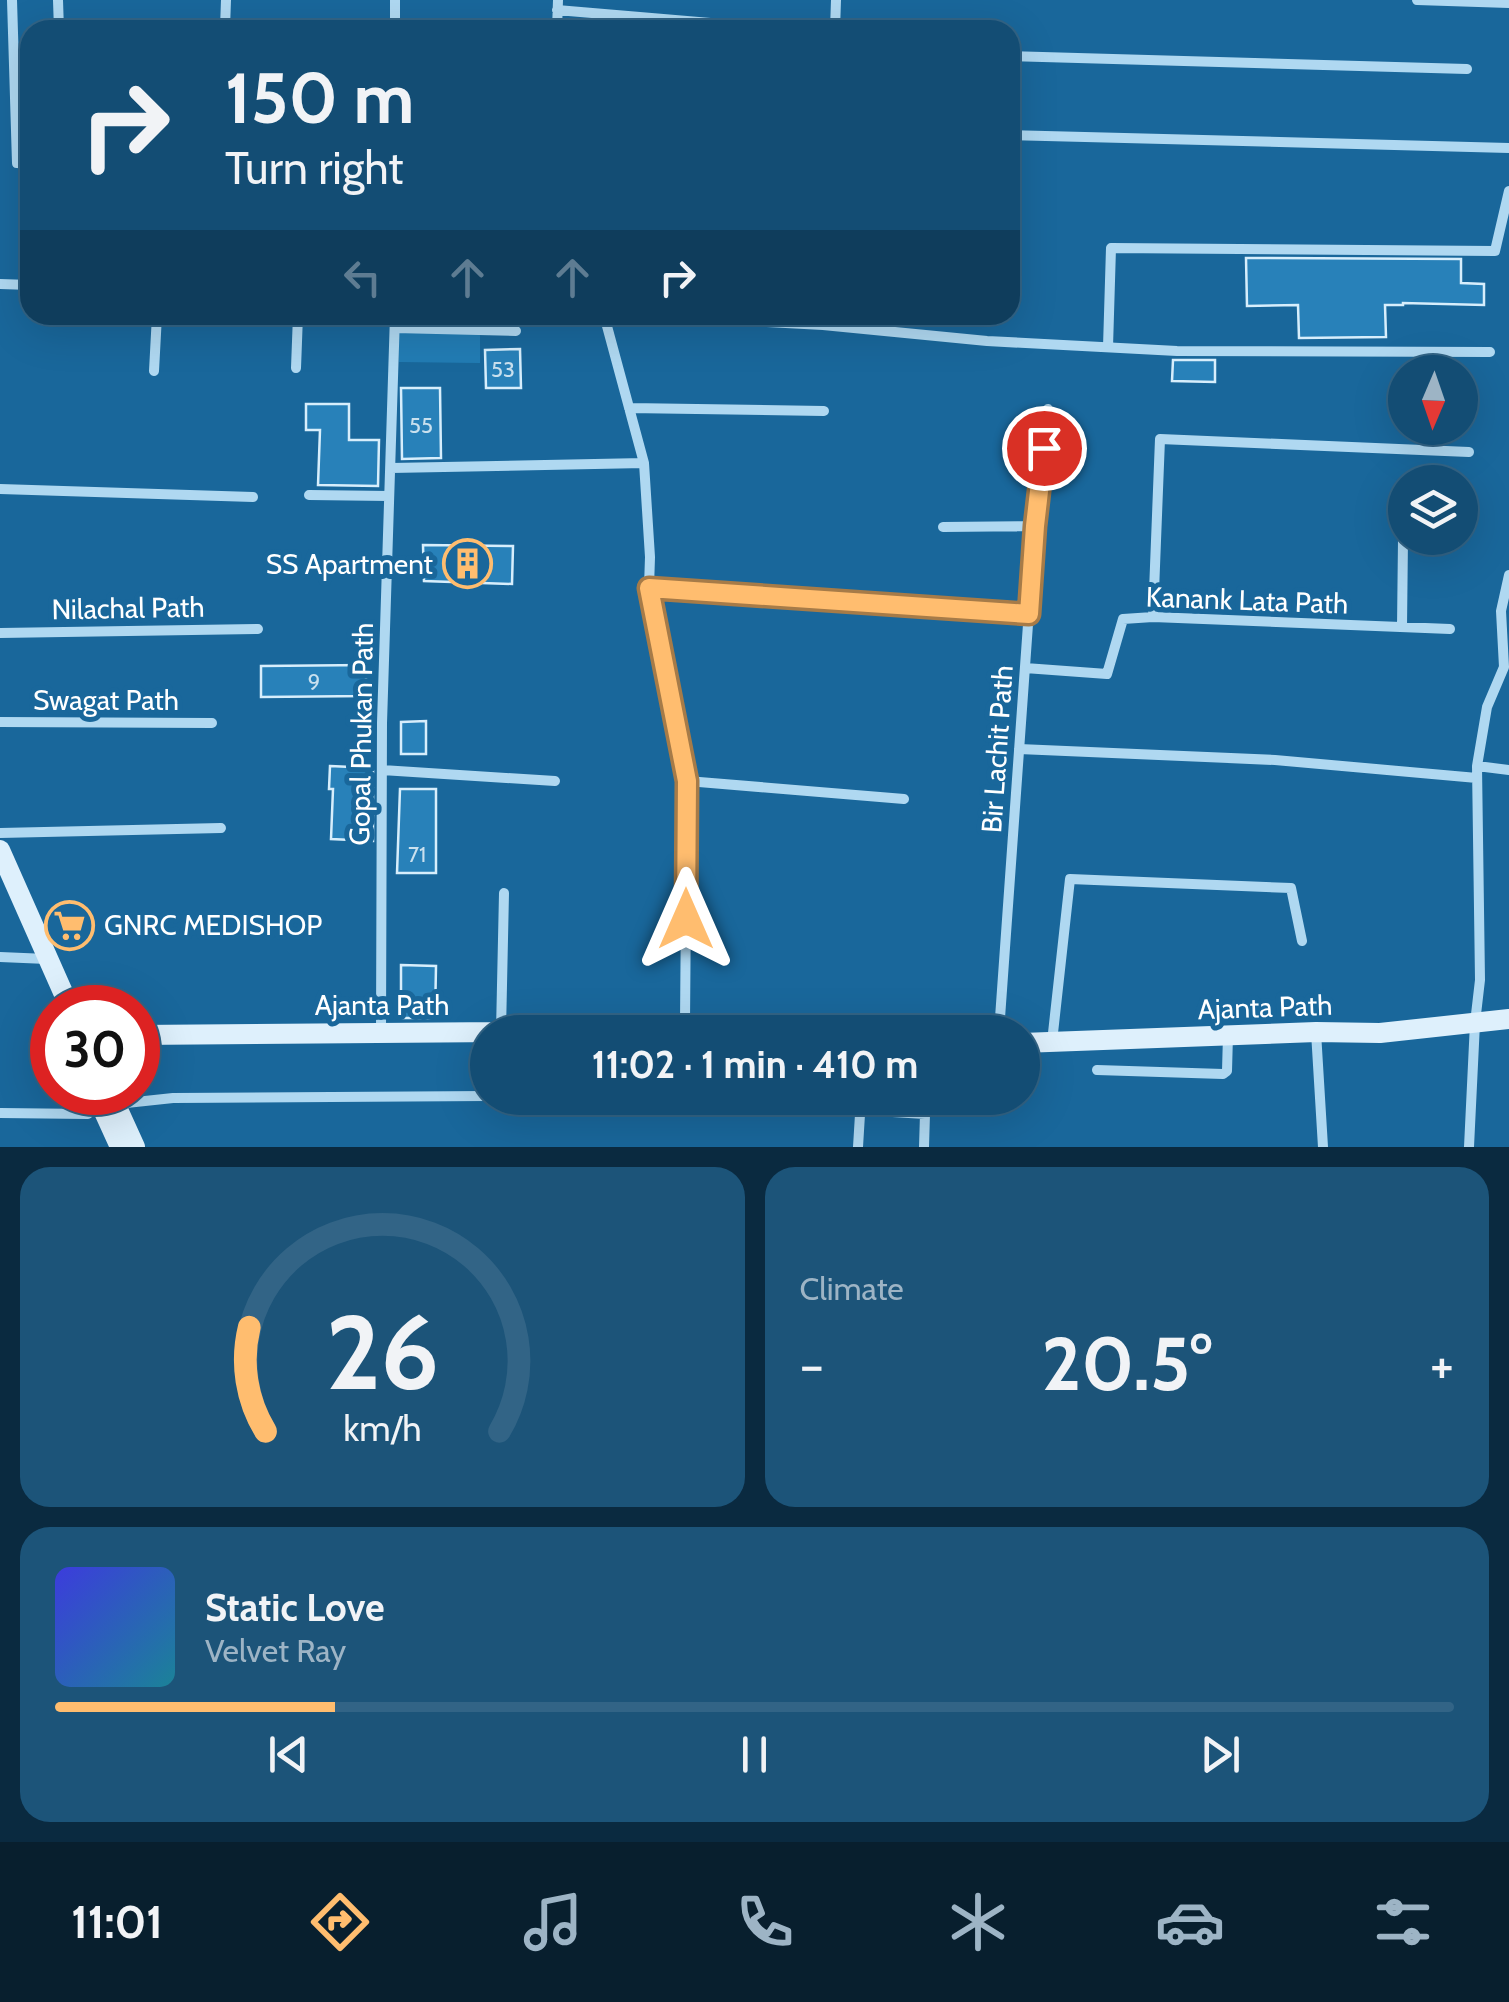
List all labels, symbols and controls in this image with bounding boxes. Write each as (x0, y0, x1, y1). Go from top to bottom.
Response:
text: 150 m (225, 55, 414, 141)
icon: right (60, 60, 190, 190)
text: Turn right (225, 141, 404, 195)
icon: left (335, 250, 390, 305)
icon: ahead (440, 250, 495, 305)
icon: ahead (545, 250, 600, 305)
icon: right (650, 250, 705, 305)
north arrow (1388, 355, 1478, 445)
map controls (1388, 355, 1478, 555)
house number: 53 (491, 356, 515, 383)
pin (1002, 406, 1087, 491)
house number: 55 (409, 412, 433, 439)
icon: arrive (1017, 421, 1072, 476)
button: layers (1388, 465, 1478, 555)
building icon: SS Apartment (442, 538, 494, 590)
place label: SS Apartment (266, 547, 433, 581)
street label: Kanank Lata Path (1145, 579, 1349, 621)
street label: Nilachal Path (51, 590, 205, 626)
street label: Gopal Phukan Path (342, 622, 380, 846)
street label: Bir Lachit Path (974, 664, 1020, 834)
house number: 9 (308, 668, 320, 695)
street label: Swagat Path (33, 683, 179, 717)
house number: 71 (408, 841, 426, 868)
position arrow (634, 867, 738, 971)
supermarket icon: GNRC MEDISHOP (43, 899, 95, 951)
place label: GNRC MEDISHOP (104, 908, 322, 942)
speed limit sign: 30 (30, 985, 160, 1115)
street label: Ajanta Path (315, 988, 449, 1022)
street label: Ajanta Path (1197, 988, 1333, 1026)
text: 11:02 · 1 min · 410 m (592, 1041, 918, 1088)
text: Climate (800, 1269, 904, 1308)
text: 26 (326, 1289, 439, 1415)
text: 20.5° (1042, 1318, 1212, 1409)
text: − (800, 1331, 824, 1398)
text: + (1430, 1331, 1454, 1398)
text: km/h (343, 1407, 421, 1450)
text: Static Love (205, 1584, 384, 1631)
text: Velvet Ray (205, 1631, 346, 1670)
icon: previous (261, 1727, 316, 1782)
icon: pause (727, 1727, 782, 1782)
icon: next (1193, 1727, 1248, 1782)
icon: directions (305, 1887, 375, 1957)
icon: music (518, 1887, 588, 1957)
icon: phone (730, 1887, 800, 1957)
icon: climate (943, 1887, 1013, 1957)
icon: car (1155, 1887, 1225, 1957)
icon: filters (1368, 1887, 1438, 1957)
text: 11:01 (71, 1895, 163, 1949)

